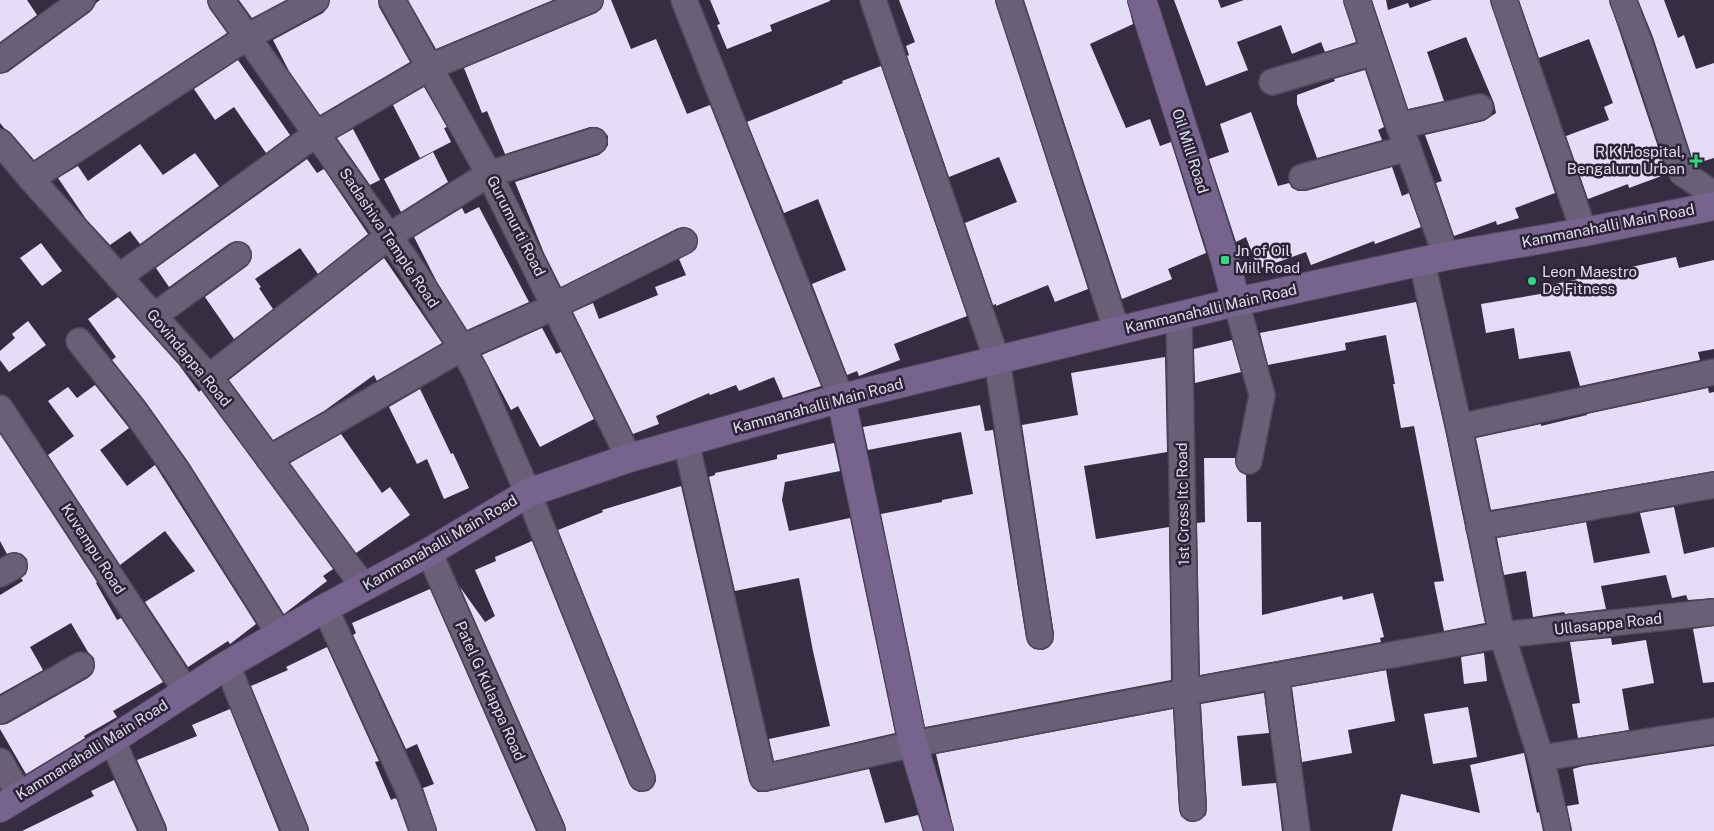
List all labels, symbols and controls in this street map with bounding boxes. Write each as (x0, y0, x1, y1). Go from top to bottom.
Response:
street label: Oil Mill Road (1169, 106, 1212, 195)
place label: R K Hospital, Bengaluru Urban (1567, 143, 1685, 177)
marker: R K Hospital, Bengaluru Urban (1689, 154, 1703, 168)
street label: Sadashiva Temple Road (336, 165, 443, 311)
street label: Gurumurti Road (484, 173, 549, 279)
street label: Kammanahalli Main Road (1520, 200, 1696, 251)
place label: Jn of Oil Mill Road (1235, 242, 1300, 276)
marker: Jn of Oil Mill Road (1219, 254, 1231, 266)
place label: Leon Maestro De Fitness (1542, 263, 1637, 297)
marker: Leon Maestro De Fitness (1526, 275, 1538, 287)
street label: Kammanahalli Main Road (1123, 280, 1298, 337)
street label: Govindappa Road (144, 306, 235, 410)
street label: Kammanahalli Main Road (731, 375, 905, 436)
street label: 1st Cross Itc Road (1173, 442, 1192, 566)
street label: Kammanahalli Main Road (359, 491, 520, 594)
street label: Kuvempu Road (58, 500, 129, 597)
street label: Ullasappa Road (1553, 609, 1663, 638)
street label: Patel G Kulappa Road (452, 618, 529, 763)
street label: Kammanahalli Main Road (13, 696, 171, 803)

